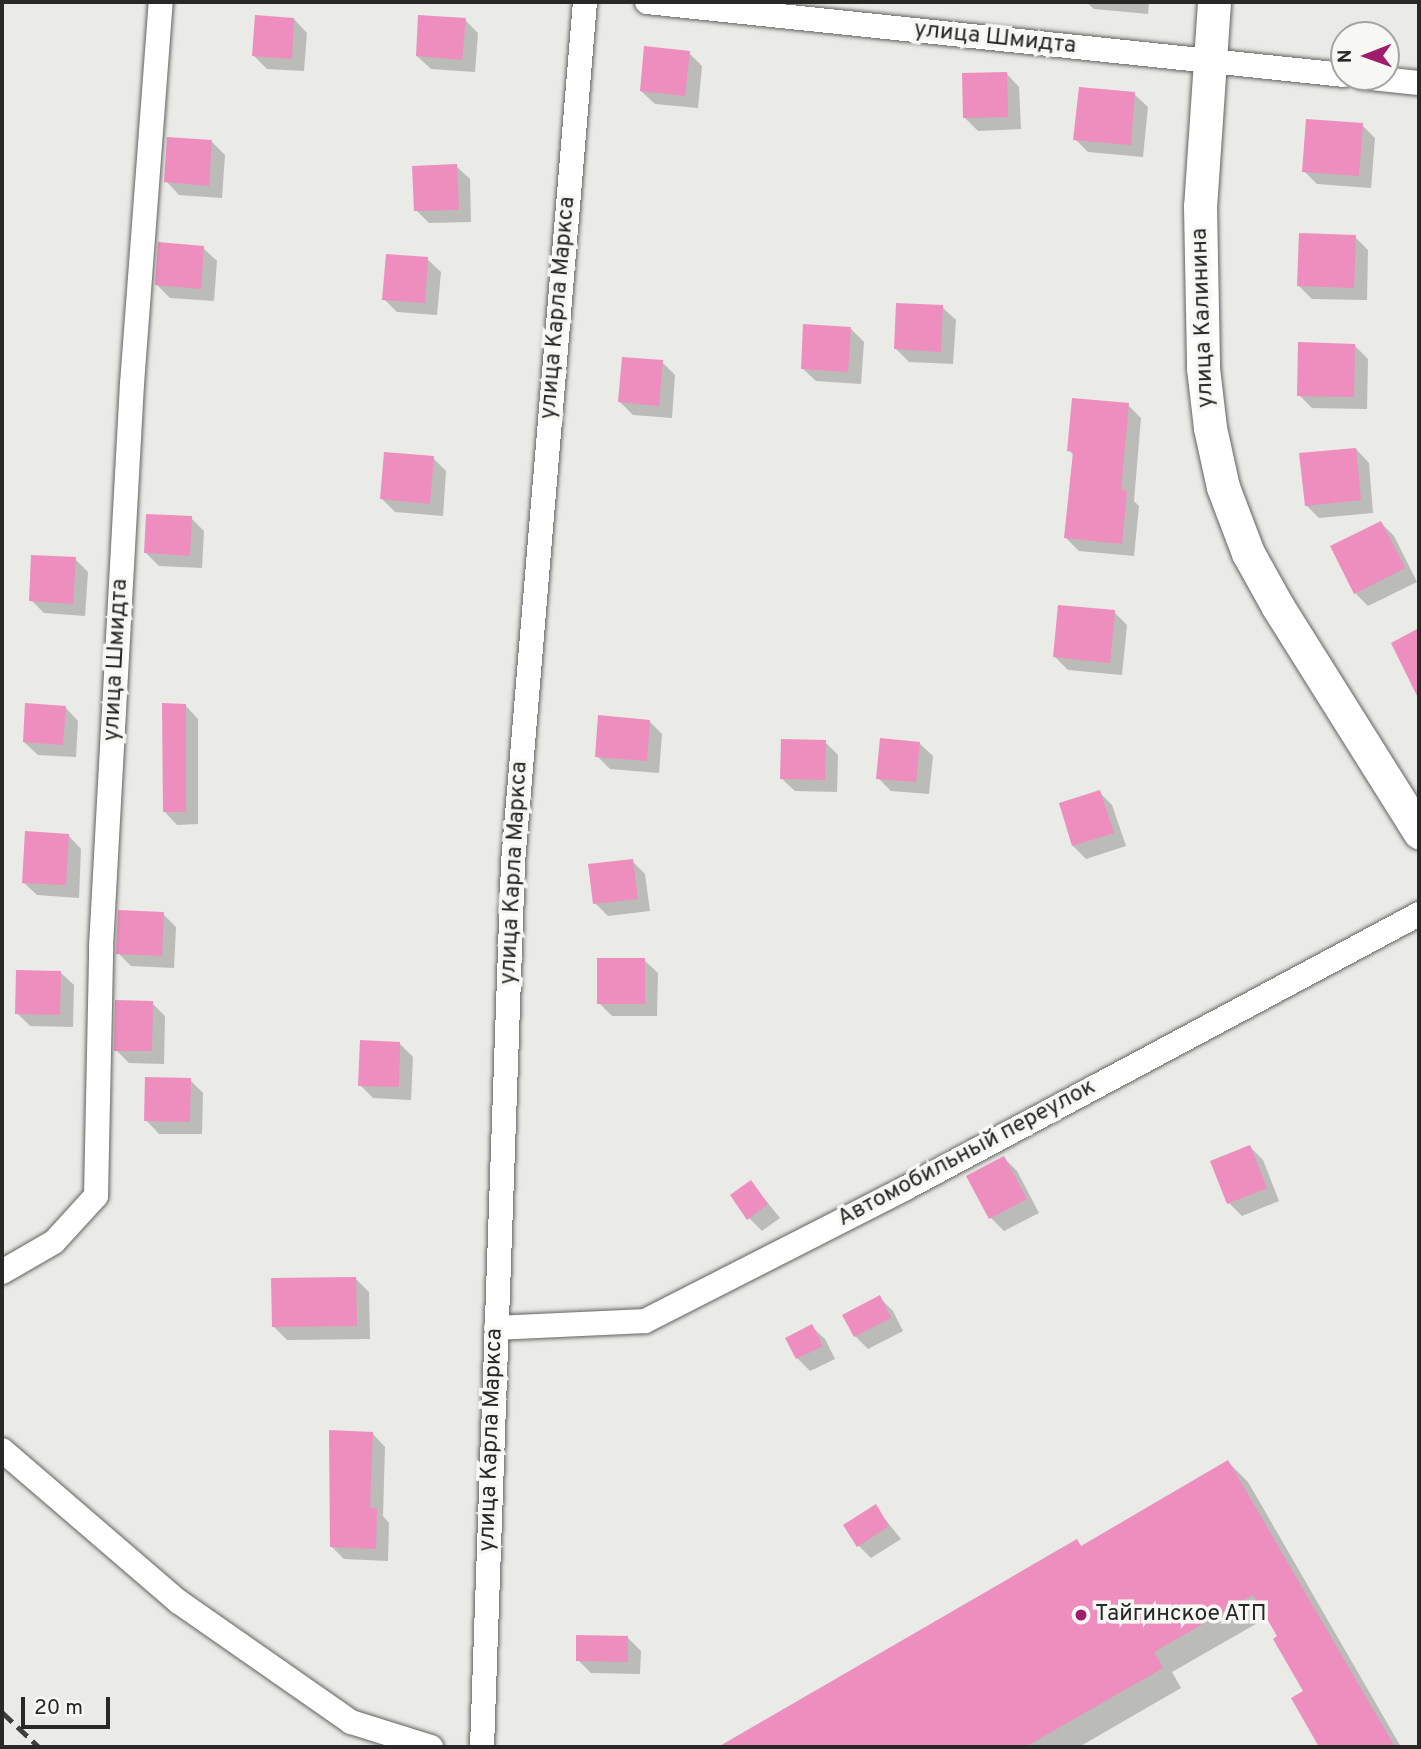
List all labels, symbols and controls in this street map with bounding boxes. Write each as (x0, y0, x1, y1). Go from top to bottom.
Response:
street label: улица Шмидта (913, 17, 1077, 61)
north arrow (1330, 21, 1400, 91)
text: N (1334, 49, 1358, 63)
street label: улица Карла Маркса (536, 195, 582, 421)
street label: улица Калинина (1187, 228, 1221, 408)
street label: улица Шмидта (99, 578, 135, 742)
street label: улица Карла Маркса (495, 761, 535, 985)
street label: Автомобильный переулок (833, 1074, 1101, 1234)
street label: улица Карла Маркса (474, 1328, 510, 1552)
place label: Тайгинское АТП (1095, 1601, 1267, 1629)
marker: Тайгинское АТП (1073, 1607, 1089, 1623)
scale bar (24, 1682, 114, 1726)
text: 20 m (34, 1695, 83, 1722)

